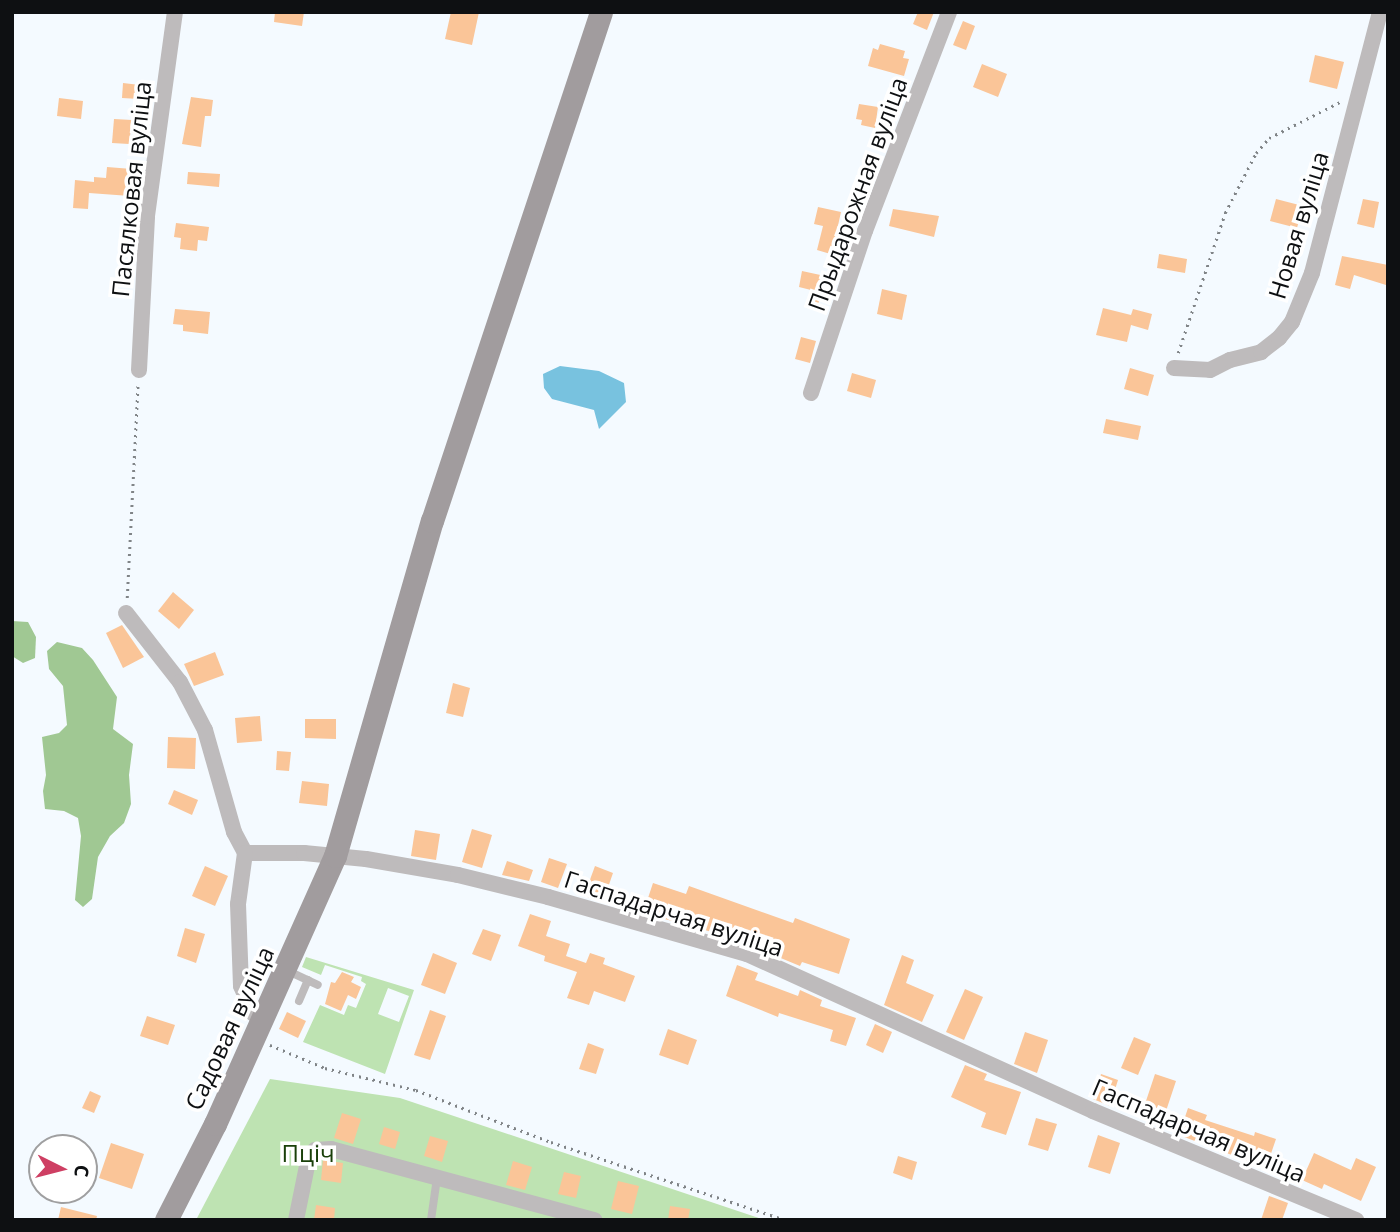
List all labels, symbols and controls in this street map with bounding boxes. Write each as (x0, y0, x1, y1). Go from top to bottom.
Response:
street label: Прыдарожная вуліца (801, 73, 913, 315)
street label: Пасялковая вуліца (105, 80, 157, 298)
street label: Новая вуліца (1262, 148, 1334, 302)
street label: Гаспадарчая вуліца (561, 864, 787, 962)
street label: Садовая вуліца (178, 942, 280, 1114)
street label: Гаспадарчая вуліца (1088, 1072, 1310, 1188)
north arrow (28, 1134, 98, 1204)
park label: Пціч (281, 1139, 335, 1167)
text: С (68, 1164, 95, 1178)

